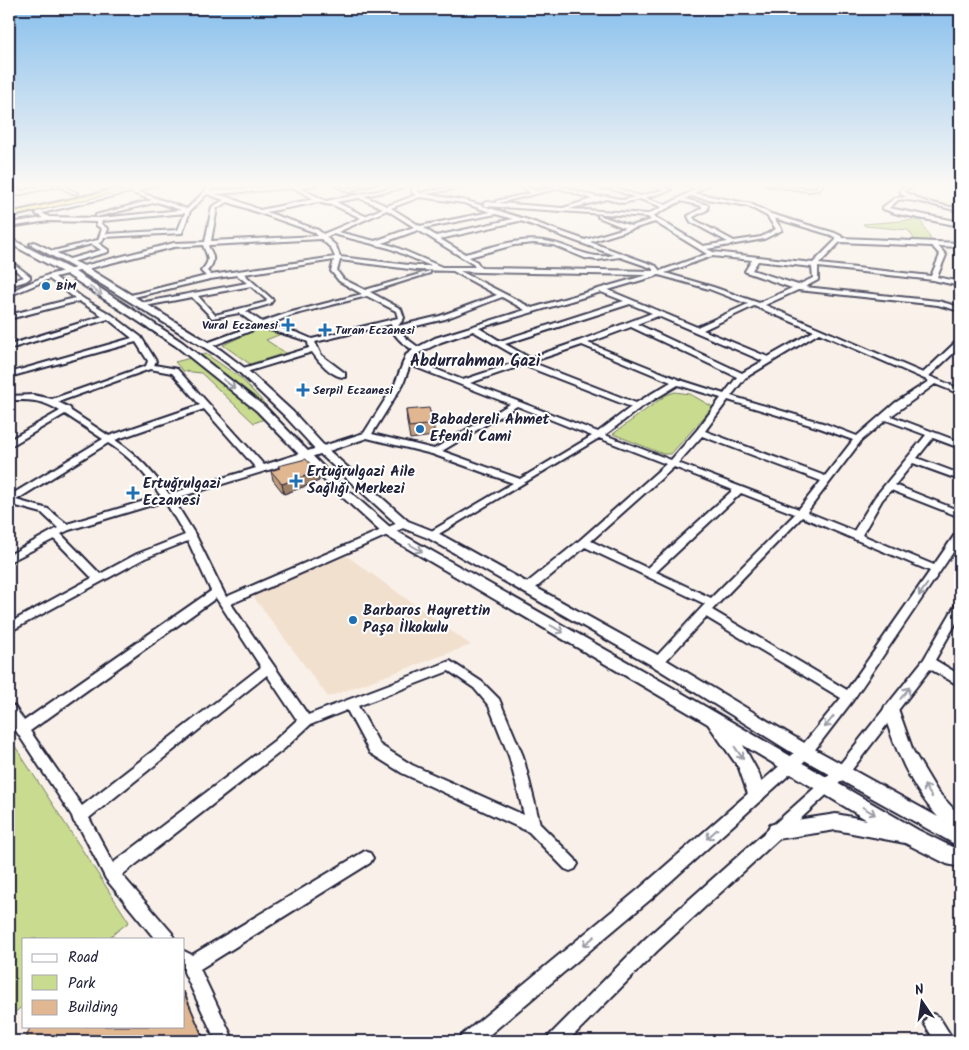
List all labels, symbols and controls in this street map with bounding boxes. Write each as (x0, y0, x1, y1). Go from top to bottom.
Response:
place label: BİM (56, 277, 77, 296)
marker: BİM (40, 280, 52, 292)
one-way arrow (89, 286, 103, 296)
place label: Vural Eczanesi (202, 316, 279, 335)
marker: Vural Eczanesi (282, 319, 294, 331)
place label: Turan Eczanesi (335, 321, 416, 340)
marker: Turan Eczanesi (319, 324, 331, 336)
district label: Abdurrahman Gazi (410, 349, 541, 374)
one-way arrow (222, 378, 235, 389)
place label: Serpil Eczanesi (313, 381, 394, 400)
marker: Serpil Eczanesi (297, 384, 309, 396)
place label: Babadereli Ahmet Efendi Cami (430, 408, 549, 449)
marker: Babadereli Ahmet Efendi Cami (414, 423, 426, 435)
place label: Ertuğrulgazi Aile Sağlığı Merkezi (307, 460, 416, 501)
place label: Ertuğrulgazi Eczanesi (143, 472, 222, 513)
marker: Ertuğrulgazi Aile Sağlığı Merkezi (289, 474, 303, 488)
marker: Ertuğrulgazi Eczanesi (127, 487, 139, 499)
one-way arrow (409, 543, 424, 553)
one-way arrow (918, 582, 928, 596)
place label: Barbaros Hayrettin Paşa İlkokulu (363, 599, 490, 640)
marker: Barbaros Hayrettin Paşa İlkokulu (347, 614, 359, 626)
one-way arrow (550, 624, 564, 634)
one-way arrow (900, 687, 911, 700)
one-way arrow (824, 715, 835, 728)
one-way arrow (734, 745, 744, 759)
one-way arrow (923, 785, 933, 799)
one-way arrow (861, 806, 875, 816)
one-way arrow (706, 829, 719, 840)
one-way arrow (583, 935, 596, 946)
legend (22, 938, 185, 1028)
text: Road (68, 946, 99, 970)
text: Park (68, 972, 96, 996)
north arrow (896, 978, 946, 1028)
text: N (913, 979, 926, 1002)
text: Building (68, 996, 118, 1020)

